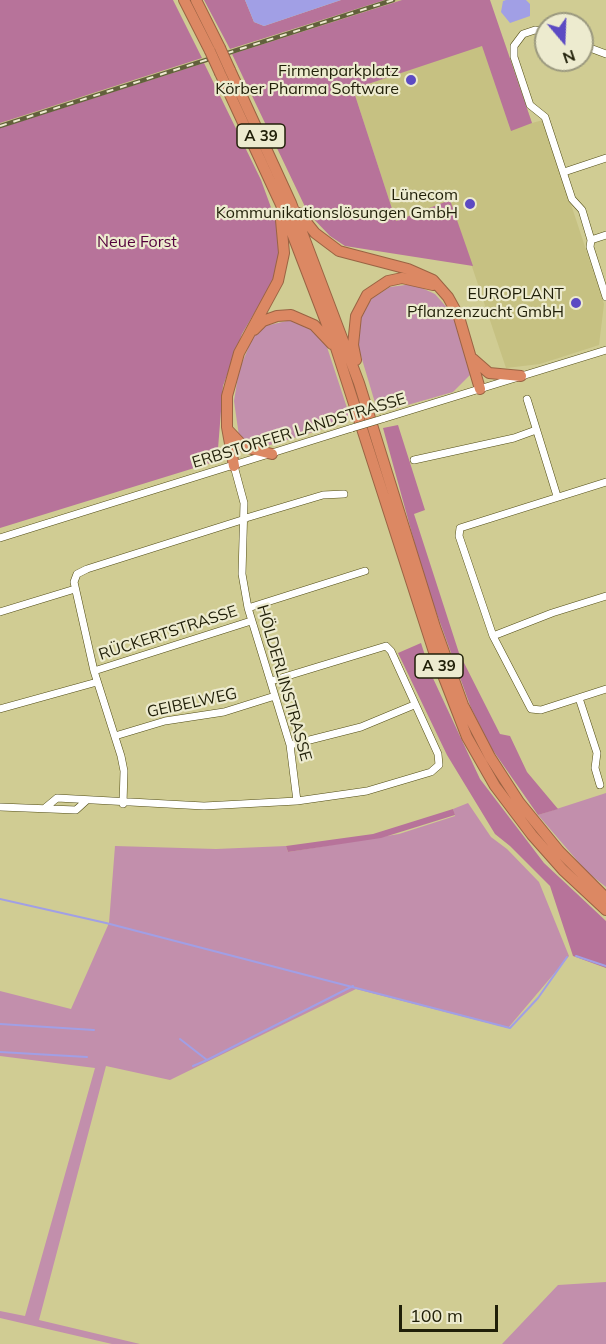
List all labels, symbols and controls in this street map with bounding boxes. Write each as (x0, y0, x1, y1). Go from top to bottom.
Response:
north arrow (534, 12, 594, 72)
text: N (560, 46, 578, 69)
place label: Firmenparkplatz Körber Pharma Software (215, 61, 399, 99)
marker: Firmenparkplatz Körber Pharma Software (404, 73, 418, 87)
road number: A 39 (237, 124, 285, 148)
place label: Lünecom Kommunikationslösungen GmbH (216, 185, 458, 223)
marker: Lünecom Kommunikationslösungen GmbH (463, 197, 477, 211)
park label: Neue Forst (97, 232, 177, 252)
place label: EUROPLANT Pflanzenzucht GmbH (407, 284, 564, 322)
marker: EUROPLANT Pflanzenzucht GmbH (569, 296, 583, 310)
street label: ERBSTORFER LANDSTRASSE (190, 389, 408, 473)
street label: RÜCKERTSTRASSE (96, 602, 240, 664)
street label: HÖLDERLINSTRASSE (252, 603, 316, 763)
road number: A 39 (415, 654, 463, 678)
street label: GEIBELWEG (145, 684, 239, 722)
scale bar (402, 1293, 501, 1331)
text: 100 m (410, 1304, 463, 1327)

